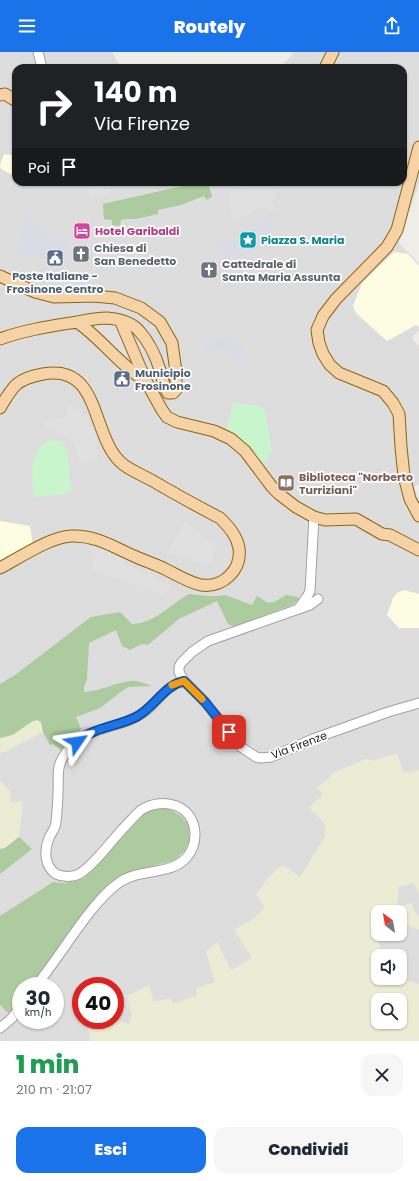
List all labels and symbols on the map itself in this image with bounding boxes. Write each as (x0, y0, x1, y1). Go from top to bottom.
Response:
hotel icon: Hotel Garibaldi (72, 221, 92, 241)
place label: Hotel Garibaldi (95, 223, 180, 239)
place icon: Piazza S. Maria (238, 230, 258, 250)
place label: Piazza S. Maria (261, 232, 344, 248)
place label: Chiesa di San Benedetto (94, 240, 176, 269)
church icon: Chiesa di San Benedetto (71, 244, 91, 264)
public building icon: Poste Italiane - Frosinone Centro (45, 248, 65, 268)
place label: Cattedrale di Santa Maria Assunta (222, 256, 340, 285)
church icon: Cattedrale di Santa Maria Assunta (199, 260, 219, 280)
place label: Poste Italiane - Frosinone Centro (7, 268, 103, 297)
place label: Municipio Frosinone (135, 365, 191, 394)
public building icon: Municipio Frosinone (112, 369, 132, 389)
place label: Biblioteca "Norberto Turriziani" (299, 469, 413, 498)
library icon: Biblioteca "Norberto Turriziani" (276, 473, 296, 493)
pin (212, 715, 246, 749)
position arrow (56, 721, 98, 763)
street label: Via Firenze (269, 727, 329, 763)
north arrow (371, 905, 407, 941)
speed limit sign: 40 (72, 977, 124, 1029)

